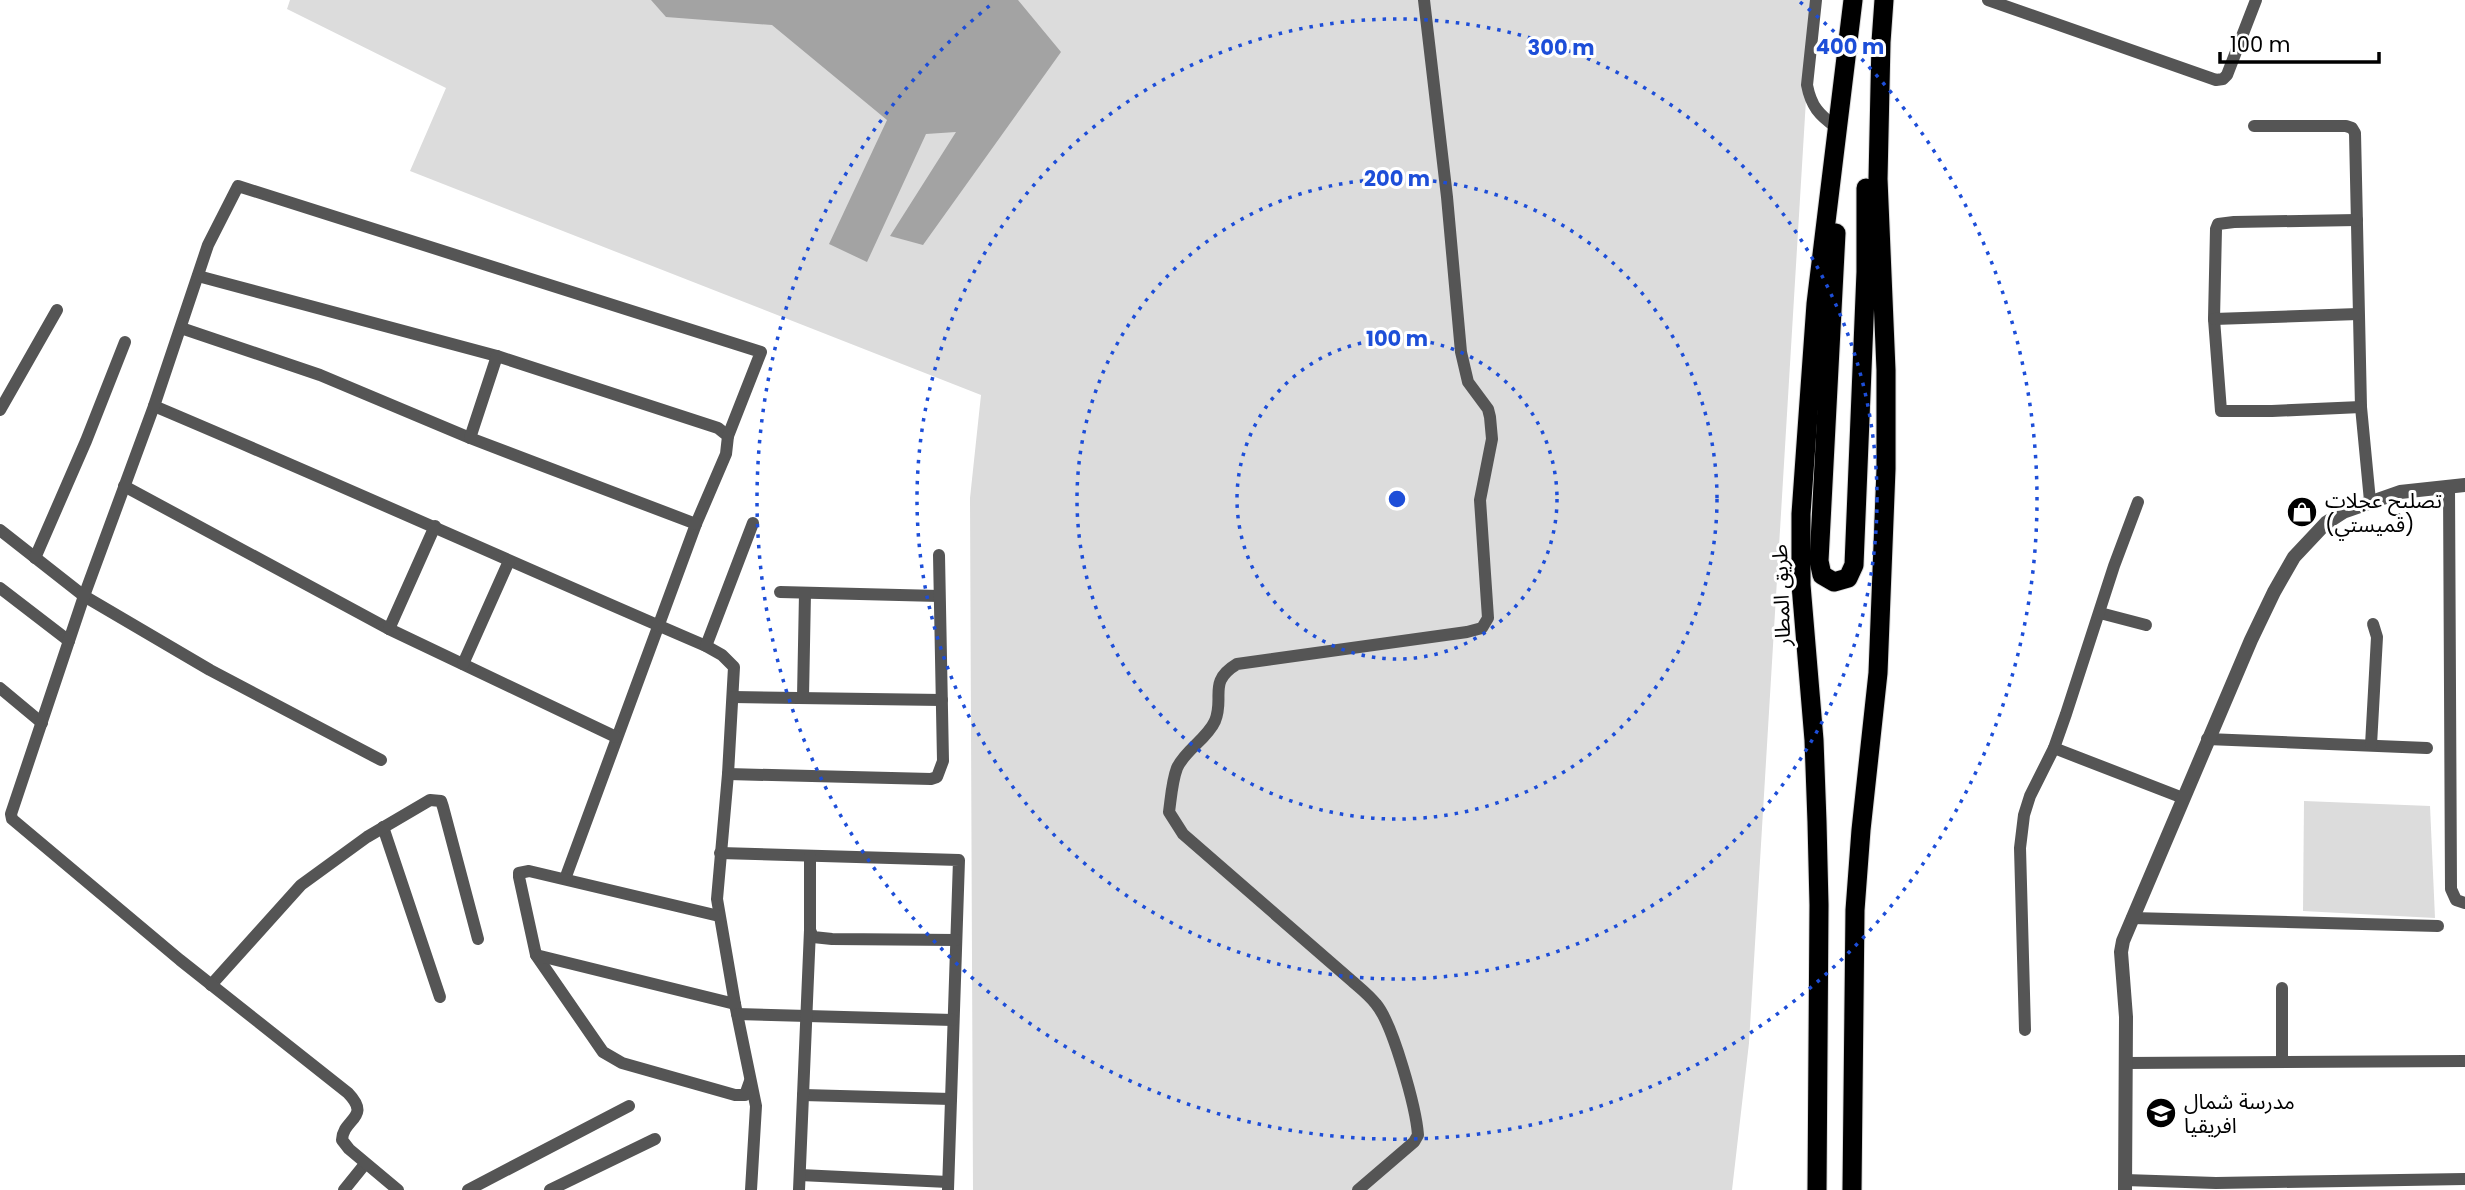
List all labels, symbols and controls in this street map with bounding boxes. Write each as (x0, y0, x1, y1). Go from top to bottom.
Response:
scale bar (2220, 21, 2379, 65)
text: 100 m (2230, 30, 2290, 59)
text: 400 m (1816, 32, 1884, 61)
text: 300 m (1528, 33, 1594, 62)
text: 200 m (1364, 164, 1430, 193)
text: 100 m (1366, 324, 1428, 353)
place label: تصليح عجلات (قميستي) (2325, 486, 2442, 540)
centre of rings (1385, 487, 1409, 511)
shop icon: تصليح عجلات (قميستي) (2285, 495, 2319, 529)
street label: طريق المطار (1765, 543, 1797, 648)
place label: مدرسة شمال افريقيا (2184, 1087, 2295, 1140)
school or university icon: مدرسة شمال افريقيا (2144, 1096, 2178, 1130)

